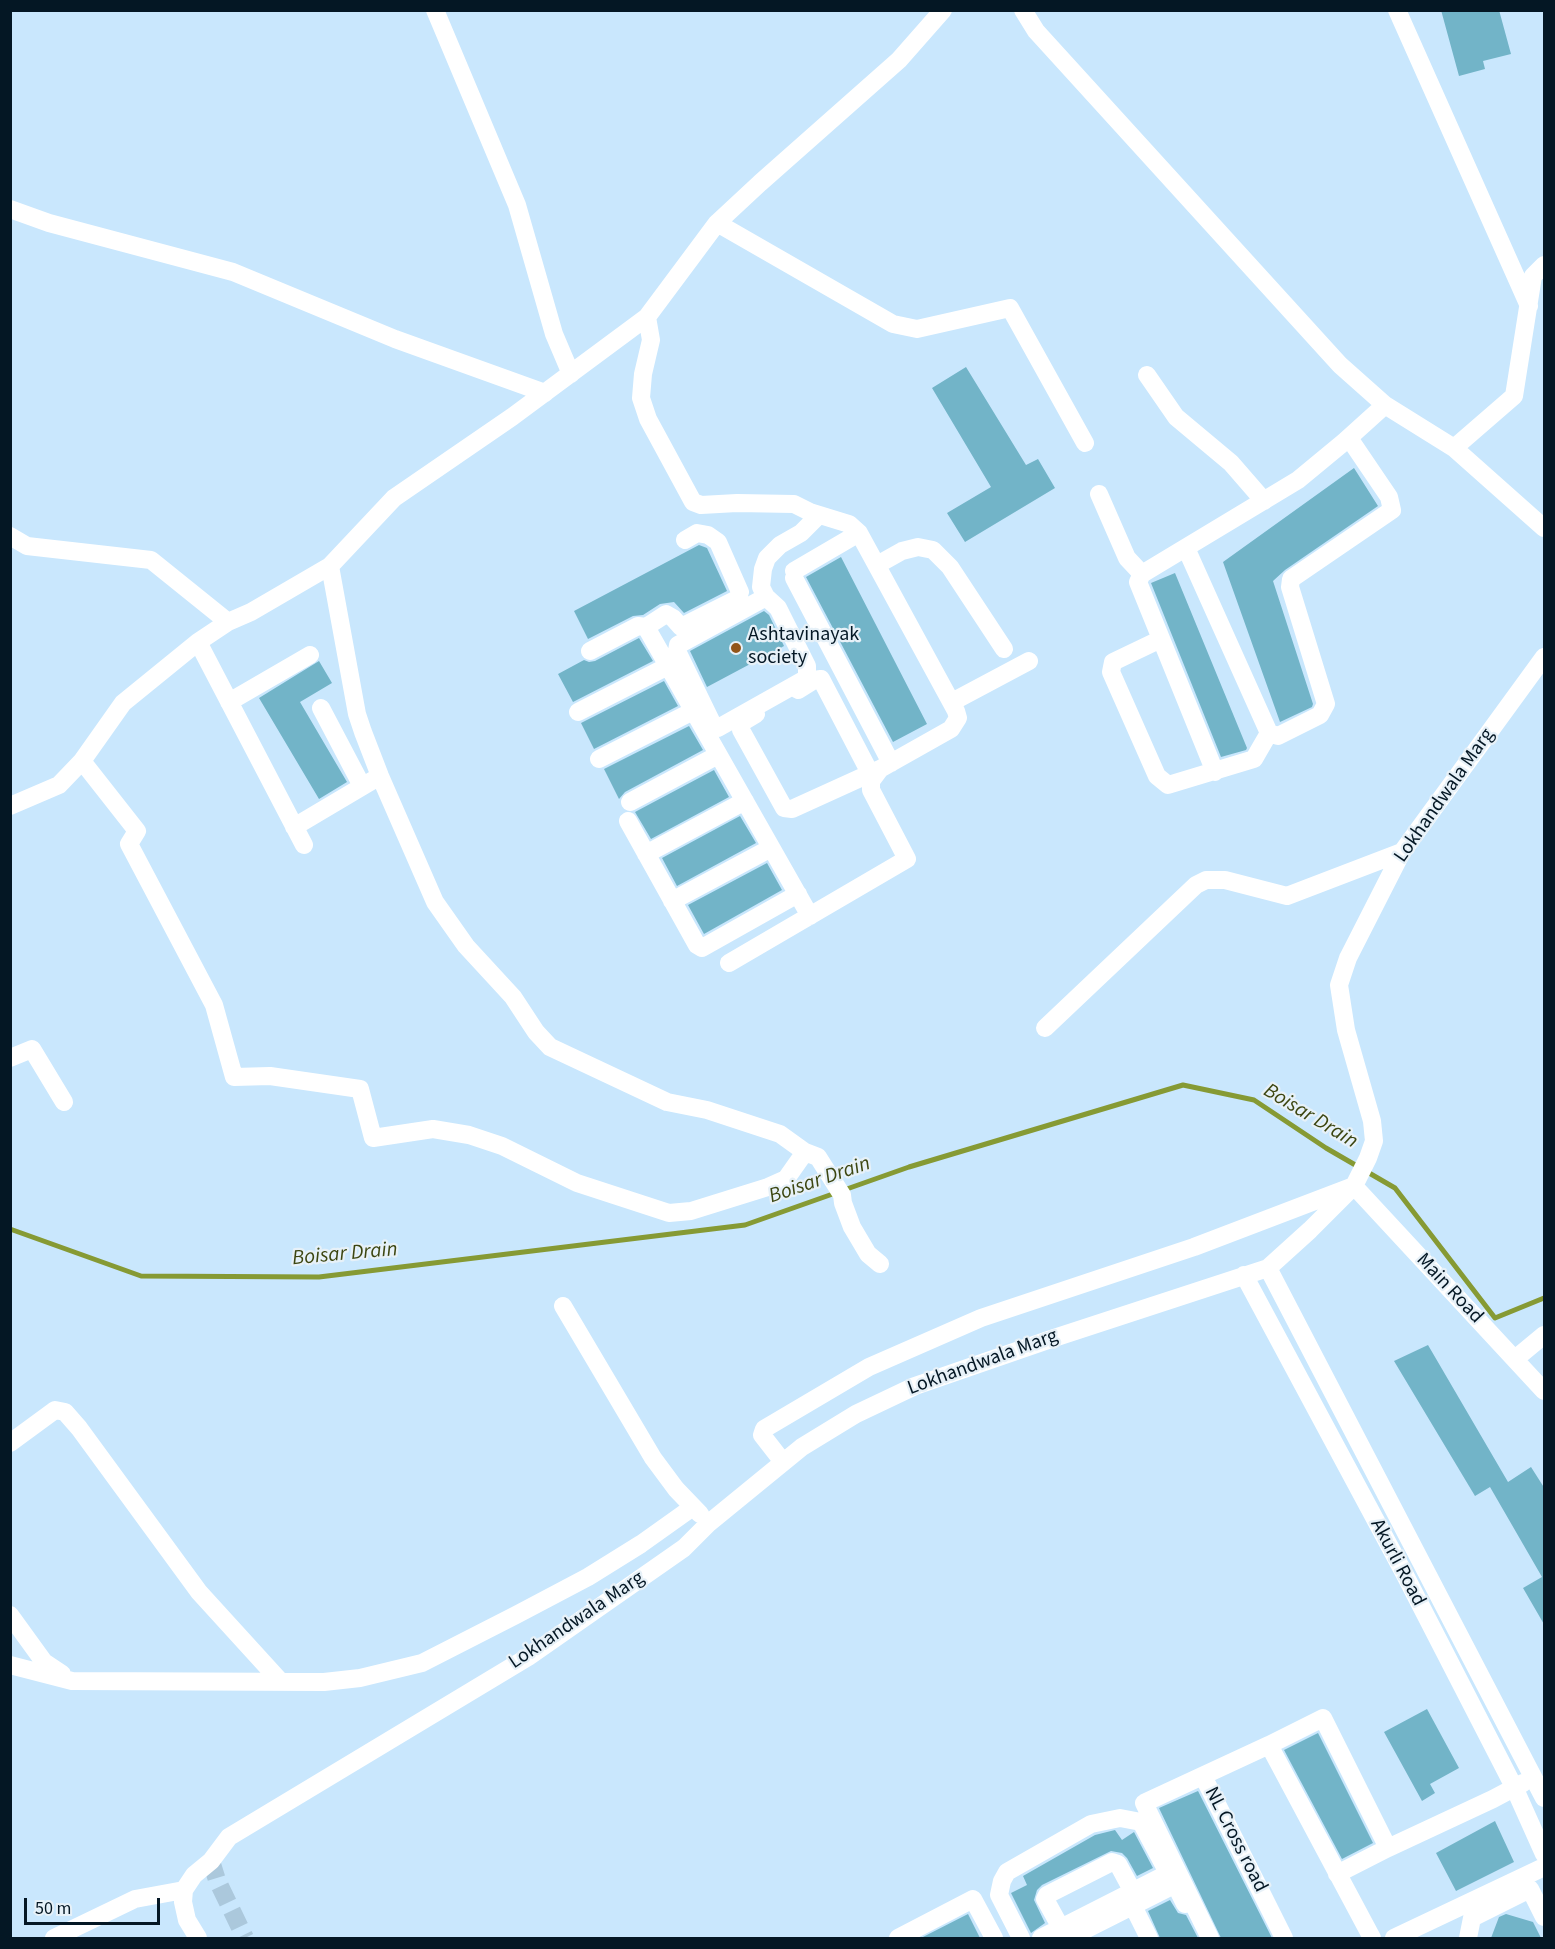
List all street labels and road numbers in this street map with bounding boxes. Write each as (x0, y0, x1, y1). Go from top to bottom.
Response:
street label: Lokhandwala Marg (1390, 724, 1500, 868)
street label: Main Road (1410, 1249, 1488, 1329)
street label: Lokhandwala Marg (905, 1325, 1061, 1401)
street label: Akurli Road (1364, 1515, 1430, 1611)
street label: Lokhandwala Marg (505, 1567, 649, 1675)
street label: NL Cross road (1198, 1783, 1272, 1897)

